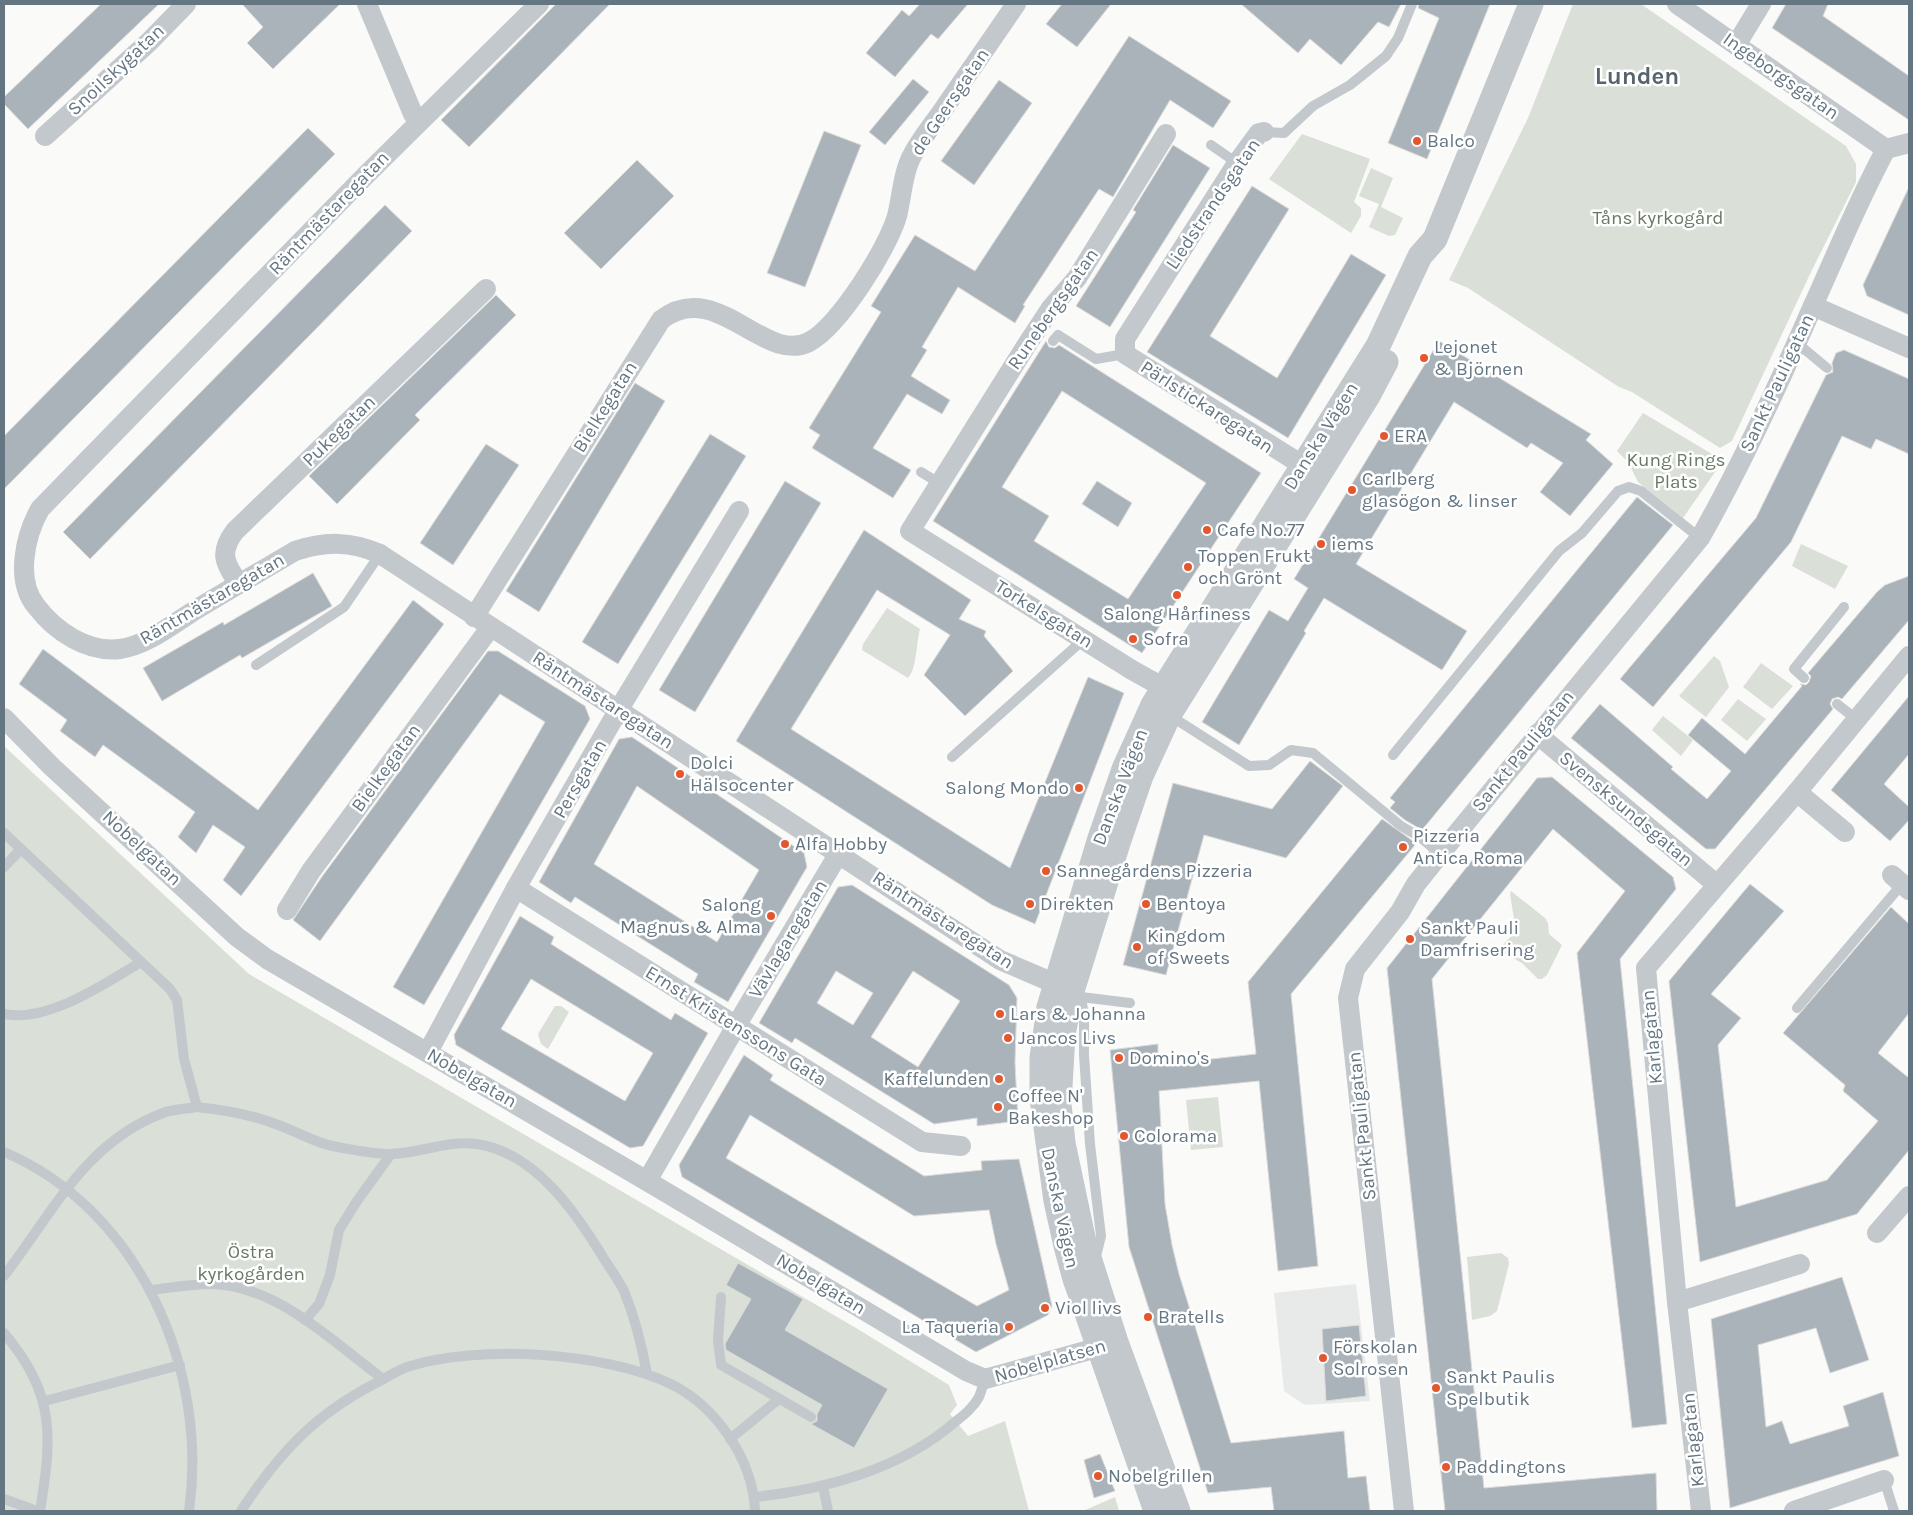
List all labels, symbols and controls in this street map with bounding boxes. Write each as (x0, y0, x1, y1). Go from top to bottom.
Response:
street label: Snoilskygatan (63, 20, 169, 120)
street label: Ingeborgsgatan (1719, 28, 1843, 124)
street label: de Geersgatan (906, 44, 994, 160)
district label: Lunden (1595, 62, 1679, 90)
place label: Balco (1427, 130, 1475, 152)
street label: Liedstrandsgatan (1161, 134, 1265, 274)
marker: Balco (1411, 135, 1423, 147)
street label: Räntmästaregatan (264, 147, 394, 279)
park label: Tåns kyrkogård (1593, 207, 1723, 229)
street label: Runebergsgatan (1003, 244, 1103, 374)
street label: Sankt Pauligatan (1735, 311, 1819, 455)
place label: Lejonet & Björnen (1434, 336, 1524, 380)
marker: Lejonet & Björnen (1418, 352, 1430, 364)
street label: Pärlstickaregatan (1137, 356, 1277, 458)
street label: Bielkegatan (568, 357, 642, 457)
street label: Danska Vägen (1279, 378, 1363, 494)
street label: Pukegatan (298, 391, 380, 471)
place label: ERA (1394, 425, 1427, 447)
marker: ERA (1378, 430, 1390, 442)
park label: Kung Rings Plats (1626, 449, 1726, 493)
place label: Carlberg glasögon & linser (1362, 468, 1517, 512)
marker: Carlberg glasögon & linser (1346, 484, 1358, 496)
place label: Cafe No.77 (1217, 519, 1305, 541)
marker: Cafe No.77 (1201, 524, 1213, 536)
place label: iems (1331, 533, 1374, 555)
marker: iems (1315, 538, 1327, 550)
place label: Toppen Frukt och Grönt (1198, 545, 1311, 589)
street label: Räntmästaregatan (136, 549, 288, 649)
marker: Toppen Frukt och Grönt (1182, 561, 1194, 573)
street label: Torkelsgatan (991, 575, 1097, 653)
marker: Salong Hårfiness (1171, 589, 1183, 601)
place label: Salong Hårfiness (1103, 603, 1251, 625)
place label: Sofra (1143, 628, 1189, 650)
marker: Sofra (1127, 633, 1139, 645)
street label: Räntmästaregatan (528, 646, 678, 754)
street label: Sankt Pauligatan (1467, 686, 1579, 816)
street label: Bielkegatan (347, 720, 425, 816)
street label: Danska Vägen (1088, 726, 1152, 848)
street label: Persgatan (549, 736, 611, 822)
street label: Svensksundsgatan (1555, 747, 1697, 871)
place label: Dolci Hälsocenter (690, 752, 794, 796)
marker: Dolci Hälsocenter (674, 768, 686, 780)
place label: Salong Mondo (945, 777, 1069, 799)
marker: Salong Mondo (1073, 782, 1085, 794)
street label: Nobelgatan (98, 806, 186, 890)
place label: Pizzeria Antica Roma (1413, 825, 1523, 869)
place label: Alfa Hobby (795, 833, 887, 855)
marker: Alfa Hobby (779, 838, 791, 850)
marker: Pizzeria Antica Roma (1397, 841, 1409, 853)
place label: Sannegårdens Pizzeria (1056, 860, 1253, 882)
marker: Sannegårdens Pizzeria (1040, 865, 1052, 877)
street label: Räntmästaregatan (868, 866, 1018, 974)
street label: Vävlagaregatan (744, 876, 832, 1002)
place label: Direkten (1040, 893, 1114, 915)
place label: Bentoya (1156, 893, 1226, 915)
place label: Salong Magnus & Alma (620, 894, 761, 938)
marker: Direkten (1024, 898, 1036, 910)
marker: Bentoya (1140, 898, 1152, 910)
marker: Salong Magnus & Alma (765, 910, 777, 922)
place label: Sankt Pauli Damfrisering (1420, 917, 1535, 961)
place label: Kingdom of Sweets (1147, 925, 1230, 969)
marker: Sankt Pauli Damfrisering (1404, 933, 1416, 945)
marker: Kingdom of Sweets (1131, 941, 1143, 953)
street label: Ernst Kristenssons Gata (641, 961, 831, 1091)
street label: Karlagatan (1637, 989, 1667, 1085)
place label: Lars & Johanna (1010, 1003, 1146, 1025)
marker: Lars & Johanna (994, 1008, 1006, 1020)
place label: Jancos Livs (1018, 1027, 1116, 1049)
marker: Jancos Livs (1002, 1032, 1014, 1044)
street label: Nobelgatan (423, 1043, 521, 1113)
place label: Domino's (1129, 1047, 1210, 1069)
street label: Sankt Pauligatan (1343, 1051, 1381, 1201)
marker: Domino's (1113, 1052, 1125, 1064)
place label: Kaffelunden (883, 1068, 989, 1090)
marker: Kaffelunden (993, 1073, 1005, 1085)
place label: Coffee N' Bakeshop (1008, 1085, 1094, 1129)
marker: Coffee N' Bakeshop (992, 1101, 1004, 1113)
place label: Colorama (1134, 1125, 1217, 1147)
marker: Colorama (1118, 1130, 1130, 1142)
street label: Danska Vägen (1036, 1146, 1084, 1270)
park label: Östra kyrkogården (197, 1241, 305, 1285)
street label: Nobelgatan (772, 1249, 870, 1319)
place label: Viol livs (1055, 1297, 1122, 1319)
marker: Viol livs (1039, 1302, 1051, 1314)
place label: Bratells (1158, 1306, 1225, 1328)
marker: Bratells (1142, 1311, 1154, 1323)
place label: La Taqueria (901, 1316, 999, 1338)
marker: La Taqueria (1003, 1321, 1015, 1333)
street label: Nobelplatsen (992, 1335, 1108, 1387)
place label: Förskolan Solrosen (1333, 1336, 1418, 1380)
marker: Förskolan Solrosen (1317, 1352, 1329, 1364)
place label: Sankt Paulis Spelbutik (1446, 1366, 1555, 1410)
marker: Sankt Paulis Spelbutik (1430, 1382, 1442, 1394)
street label: Karlagatan (1677, 1392, 1709, 1488)
place label: Paddingtons (1456, 1456, 1566, 1478)
marker: Paddingtons (1440, 1461, 1452, 1473)
place label: Nobelgrillen (1108, 1465, 1213, 1487)
marker: Nobelgrillen (1092, 1470, 1104, 1482)

